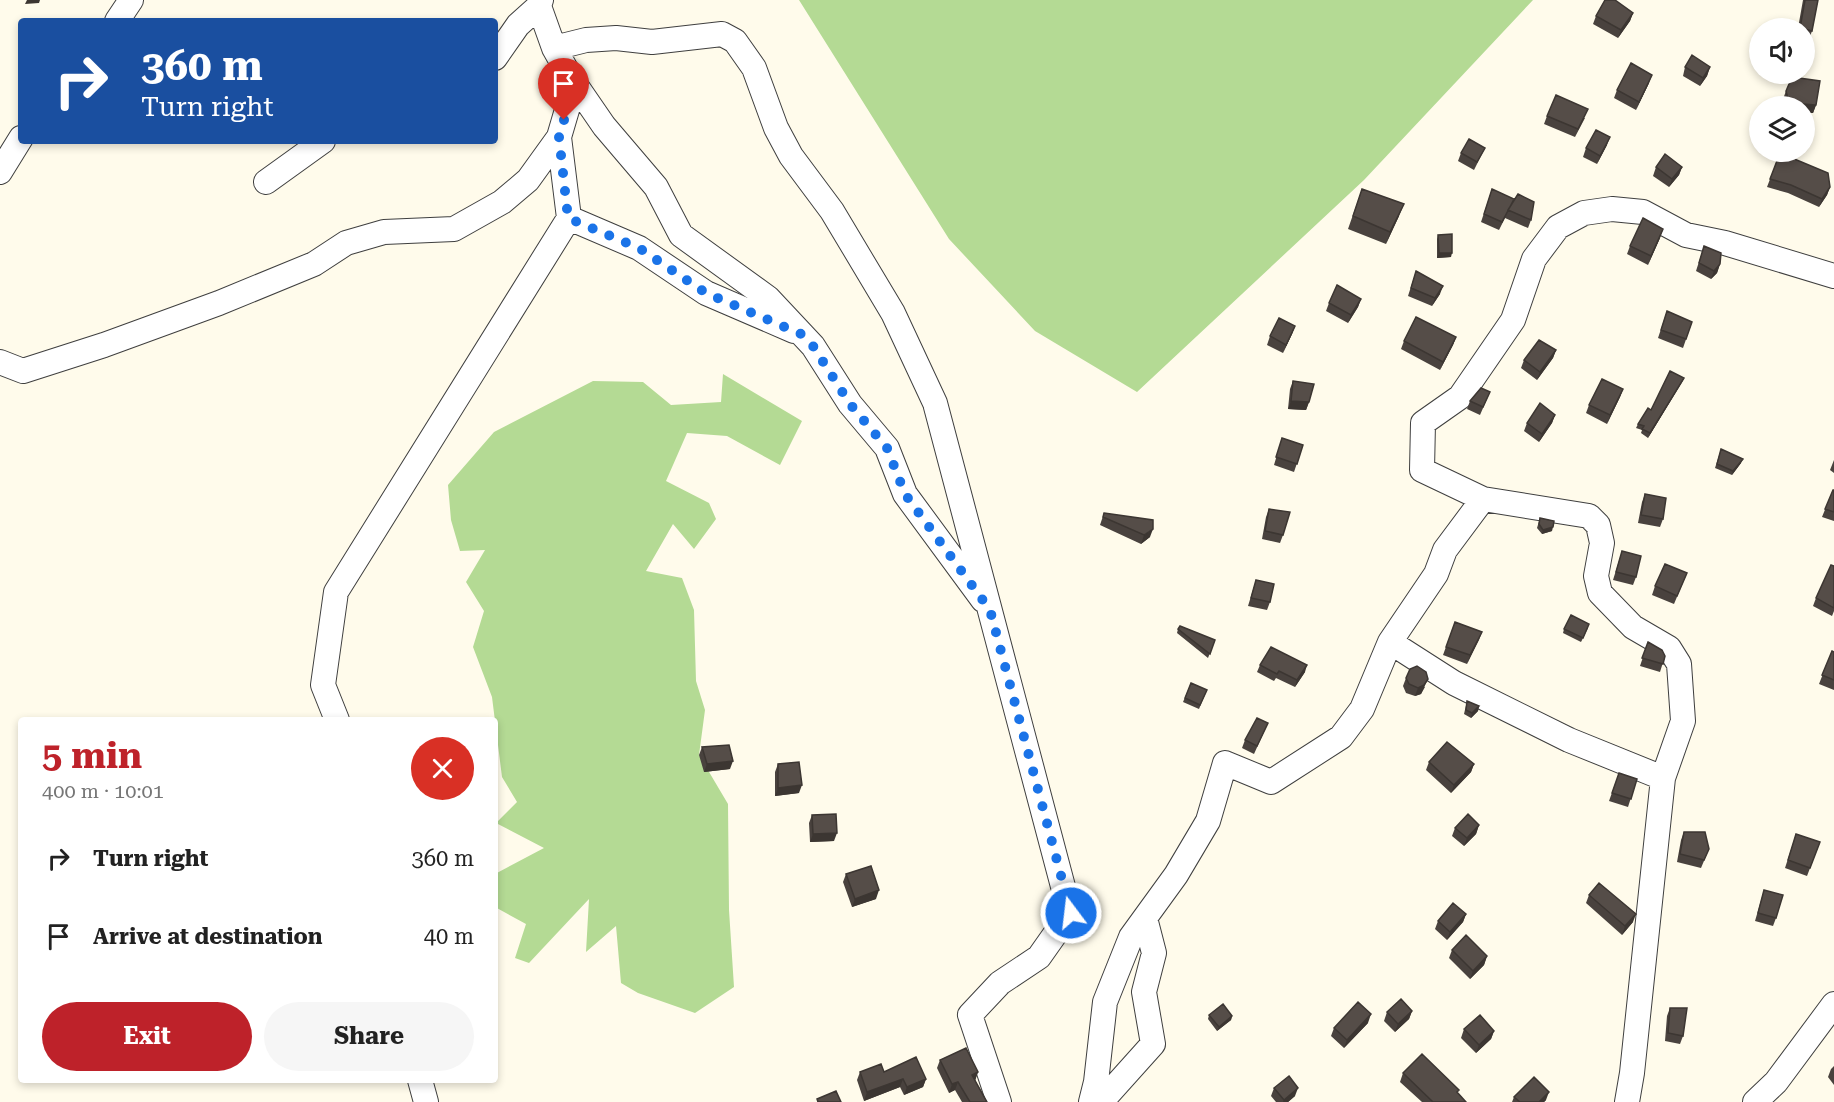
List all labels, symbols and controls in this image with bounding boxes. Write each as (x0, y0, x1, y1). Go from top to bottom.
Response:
map controls (1749, 18, 1815, 162)
button: sound (1749, 18, 1815, 84)
text: 360 m (141, 41, 263, 90)
icon: right (42, 42, 120, 120)
pin (538, 58, 589, 120)
icon: arrive (547, 67, 580, 100)
text: Turn right (141, 91, 274, 123)
button: layers (1749, 96, 1815, 162)
text: 5 min (42, 735, 142, 777)
button: close (411, 737, 474, 800)
text: 400 m · 10:01 (42, 779, 164, 803)
icon: right (42, 842, 75, 875)
text: Turn right (93, 846, 208, 871)
text: 360 m (411, 846, 474, 871)
position arrow (1039, 881, 1103, 945)
icon: arrive (42, 920, 75, 953)
text: Arrive at destination (93, 924, 322, 949)
text: 40 m (424, 924, 474, 949)
button: Exit (42, 1002, 252, 1071)
button: Share (264, 1002, 474, 1071)

